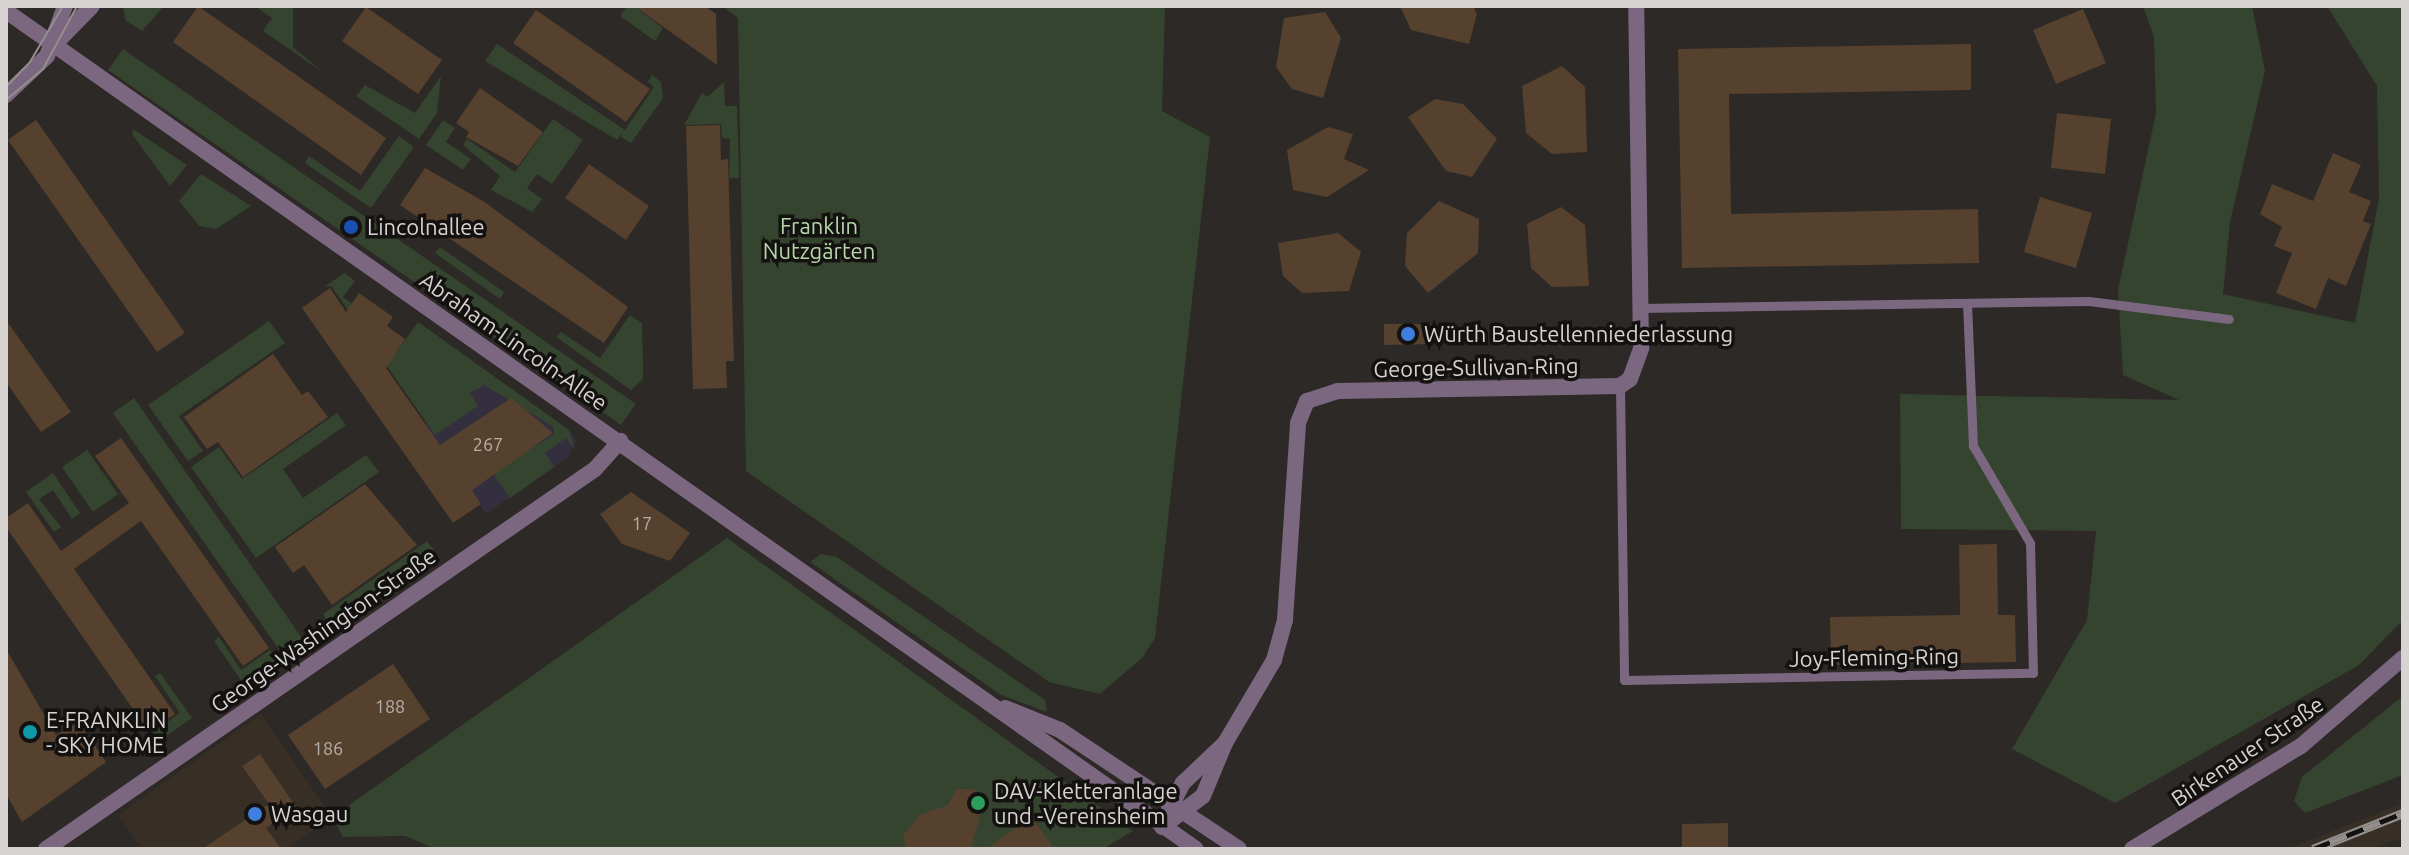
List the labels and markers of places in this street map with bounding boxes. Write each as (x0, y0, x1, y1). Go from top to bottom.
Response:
place label: Lincolnallee (367, 214, 485, 240)
marker: Lincolnallee (342, 218, 360, 236)
place label: Würth Baustellenniederlassung (1424, 321, 1733, 347)
marker: Würth Baustellenniederlassung (1399, 325, 1417, 343)
place label: E-FRANKLIN - SKY HOME (46, 706, 167, 758)
marker: E-FRANKLIN - SKY HOME (21, 723, 39, 741)
place label: DAV-Kletteranlage und -Vereinsheim (994, 777, 1178, 828)
marker: DAV-Kletteranlage und -Vereinsheim (969, 794, 987, 812)
place label: Wasgau (271, 801, 348, 827)
marker: Wasgau (246, 805, 264, 823)

